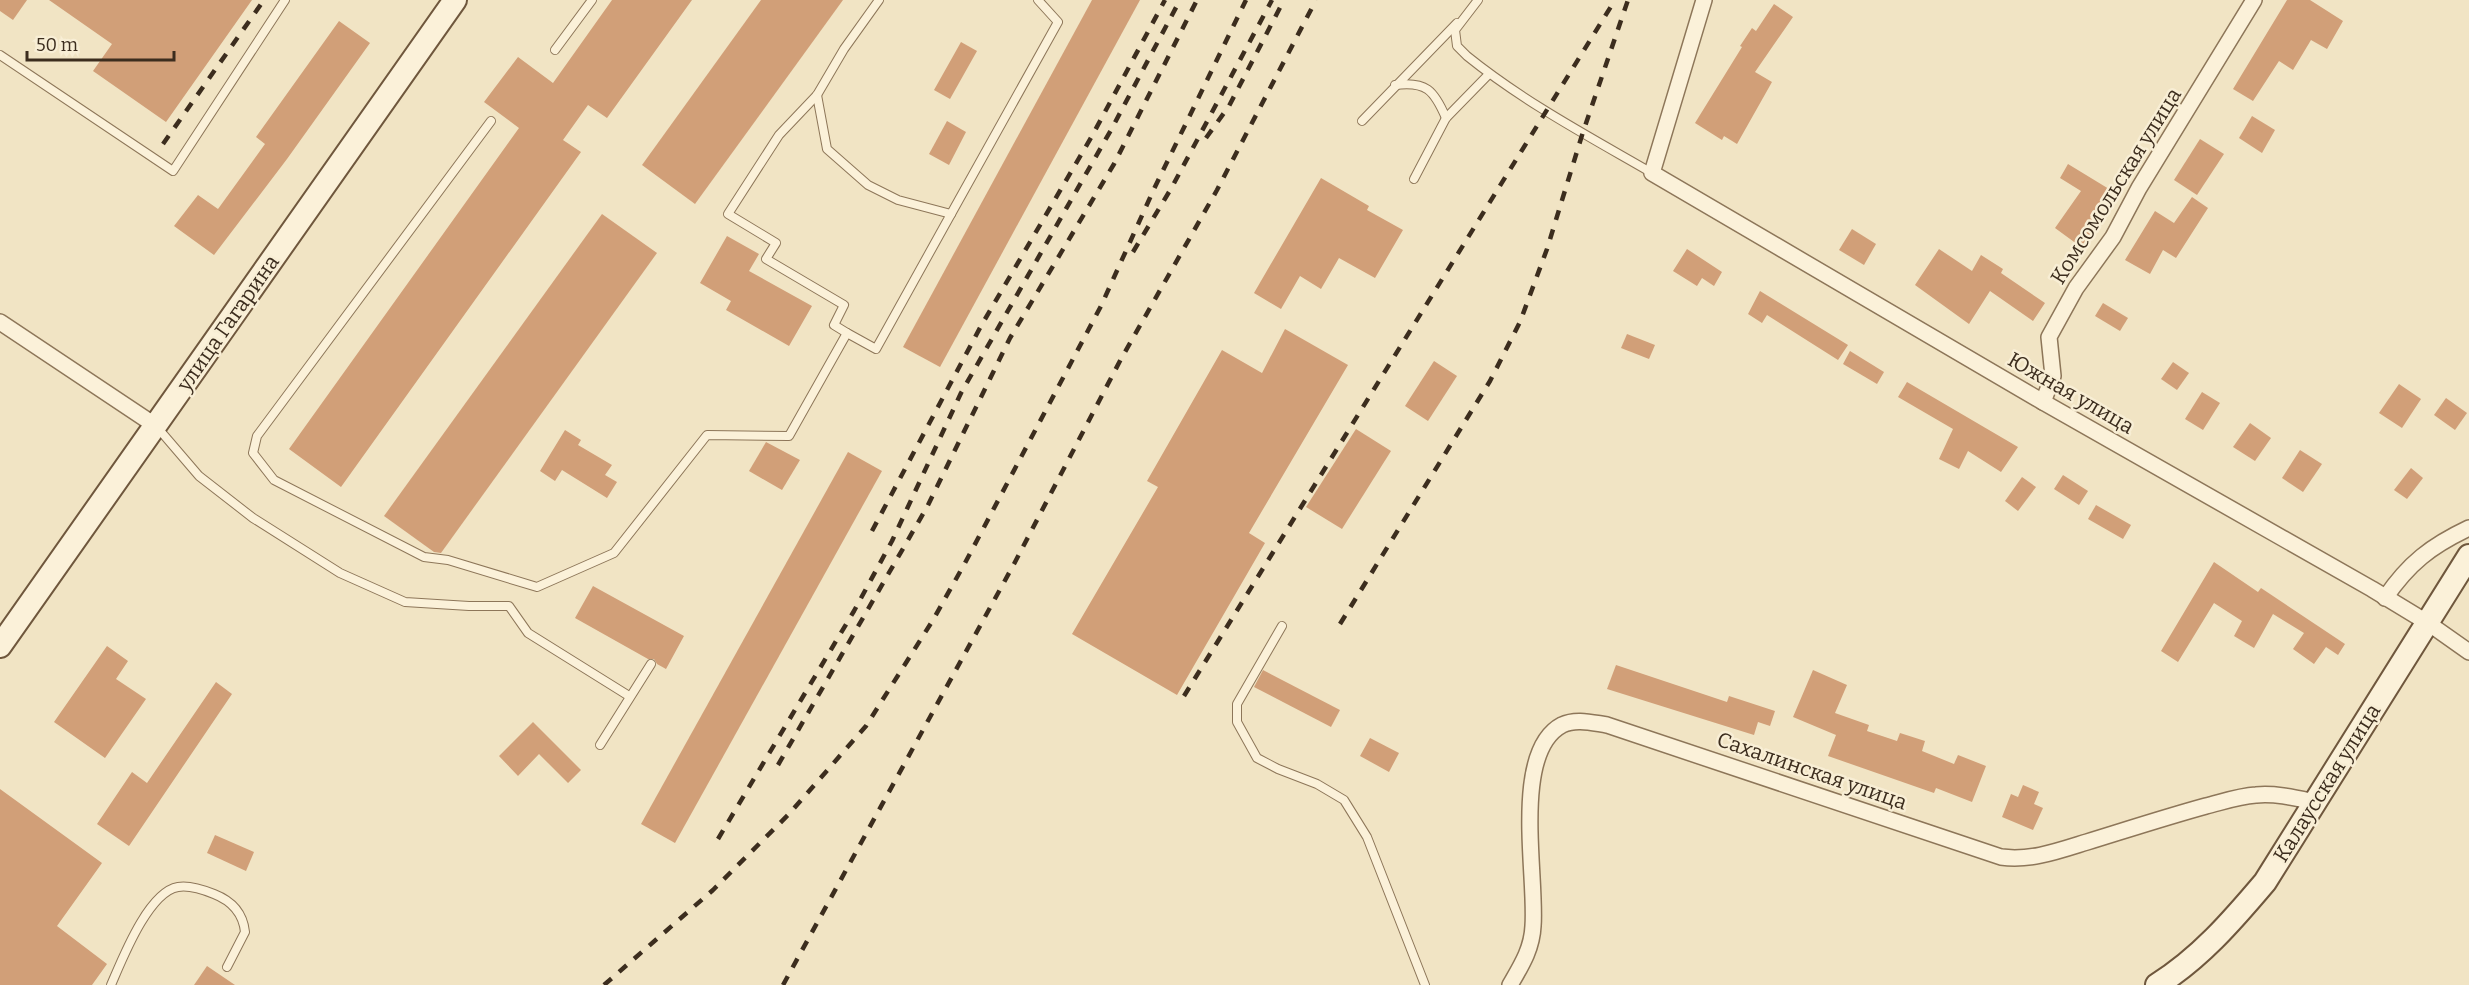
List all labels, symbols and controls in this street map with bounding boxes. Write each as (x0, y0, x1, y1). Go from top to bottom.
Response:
scale bar (27, 24, 174, 62)
text: 50 m (36, 34, 78, 56)
street label: Комсомольская улица (2045, 83, 2187, 289)
street label: улица Гагарина (171, 249, 285, 397)
street label: Южная улица (2003, 346, 2139, 440)
street label: Калаусская улица (2268, 699, 2386, 867)
street label: Сахалинская улица (1714, 726, 1911, 816)

